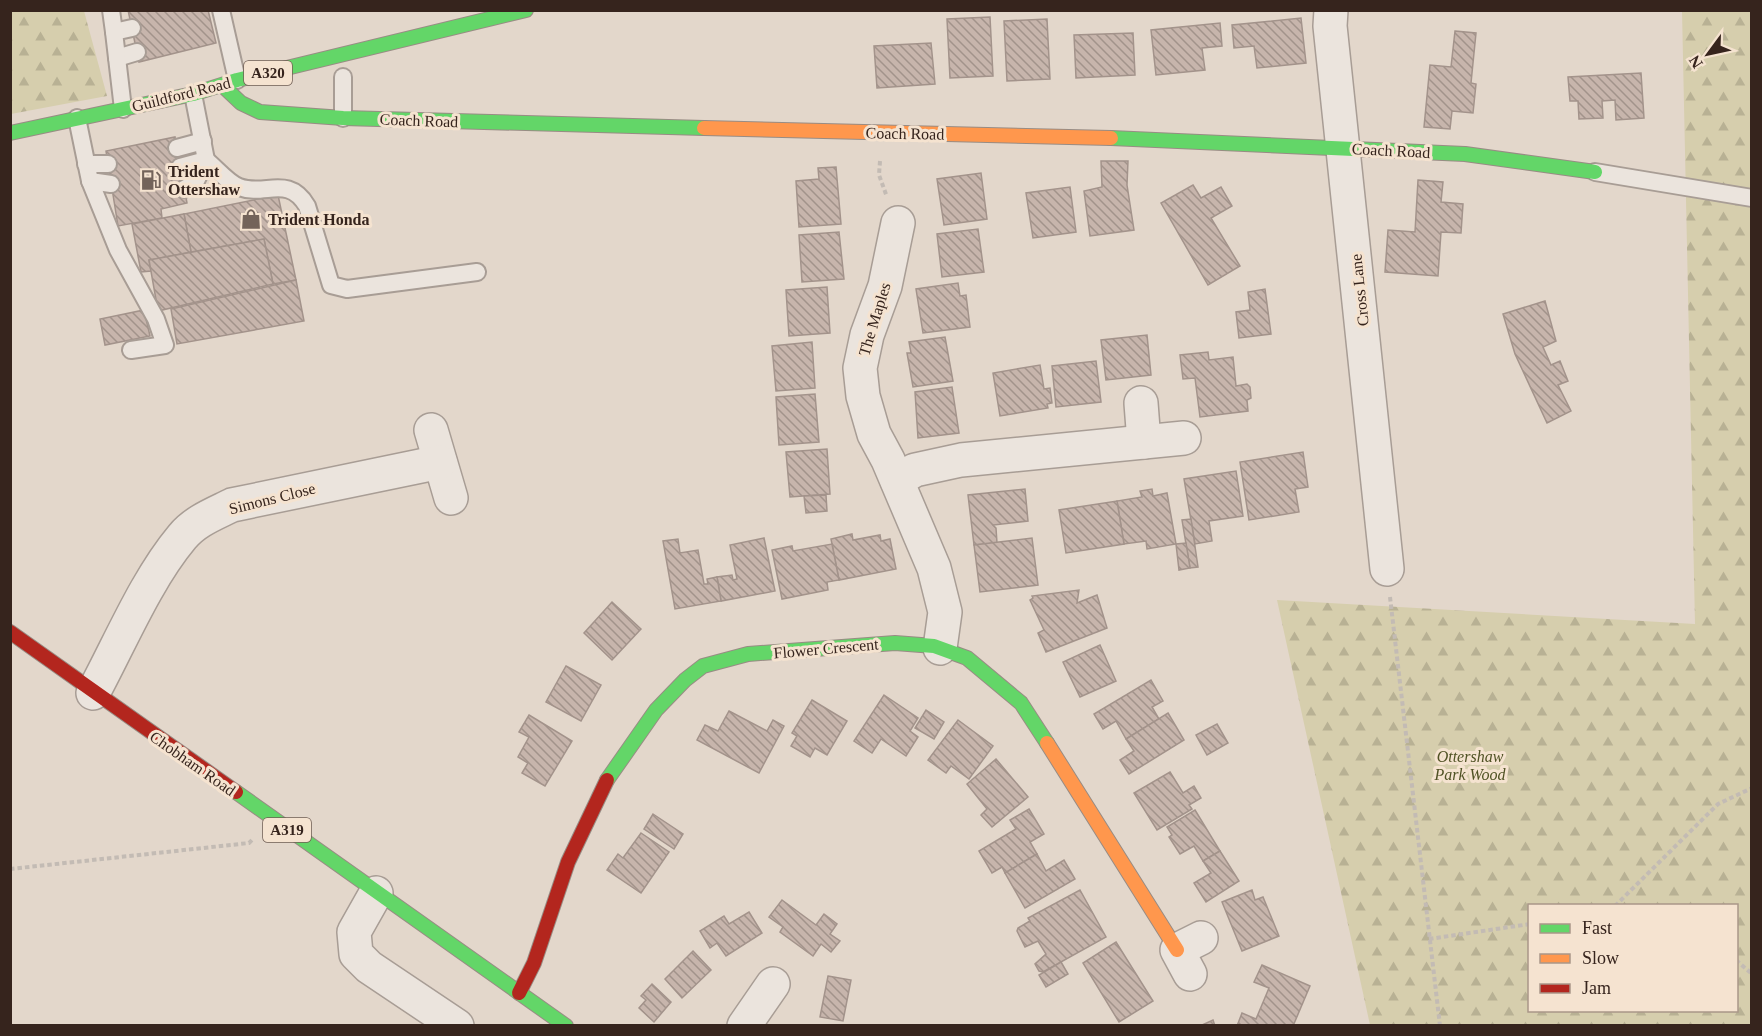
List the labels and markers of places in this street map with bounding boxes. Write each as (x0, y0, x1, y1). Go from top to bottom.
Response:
place label: Trident Ottershaw (168, 163, 240, 198)
fuel station icon: Trident Ottershaw (139, 168, 163, 192)
shop icon: Trident Honda (239, 207, 263, 231)
place label: Trident Honda (268, 211, 370, 228)

